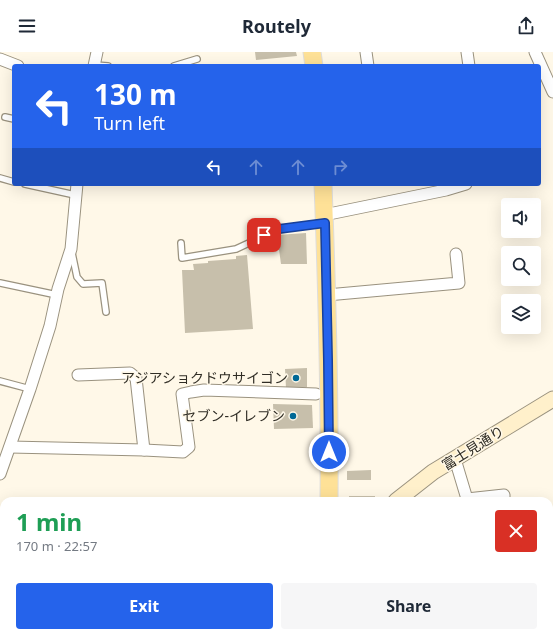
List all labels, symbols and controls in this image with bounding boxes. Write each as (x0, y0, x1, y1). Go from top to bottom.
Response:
text: Routely (242, 14, 311, 38)
icon: menu (16, 15, 38, 37)
icon: share (515, 15, 537, 37)
text: 130 m (94, 75, 177, 113)
icon: left (28, 80, 80, 132)
text: Turn left (94, 111, 165, 135)
icon: left (203, 156, 225, 178)
icon: ahead (245, 156, 267, 178)
icon: ahead (287, 156, 309, 178)
icon: right (329, 156, 351, 178)
map controls (501, 198, 541, 334)
button: sound (501, 198, 541, 238)
pin (247, 218, 281, 252)
icon: arrive (253, 224, 275, 246)
button: search (501, 246, 541, 286)
button: layers (501, 294, 541, 334)
place label: アジアショクドウサイゴン (121, 368, 288, 387)
marker: アジアショクドウサイゴン (291, 373, 301, 383)
place label: セブン-イレブン (182, 406, 285, 425)
marker: セブン-イレブン (288, 411, 298, 421)
street label: 富士見通り (438, 421, 507, 474)
position arrow (308, 431, 350, 473)
text: 1 min (16, 505, 82, 538)
button: close (495, 510, 537, 552)
text: 170 m · 22:57 (16, 537, 97, 555)
button: Exit (16, 583, 273, 629)
button: Share (281, 583, 537, 629)

